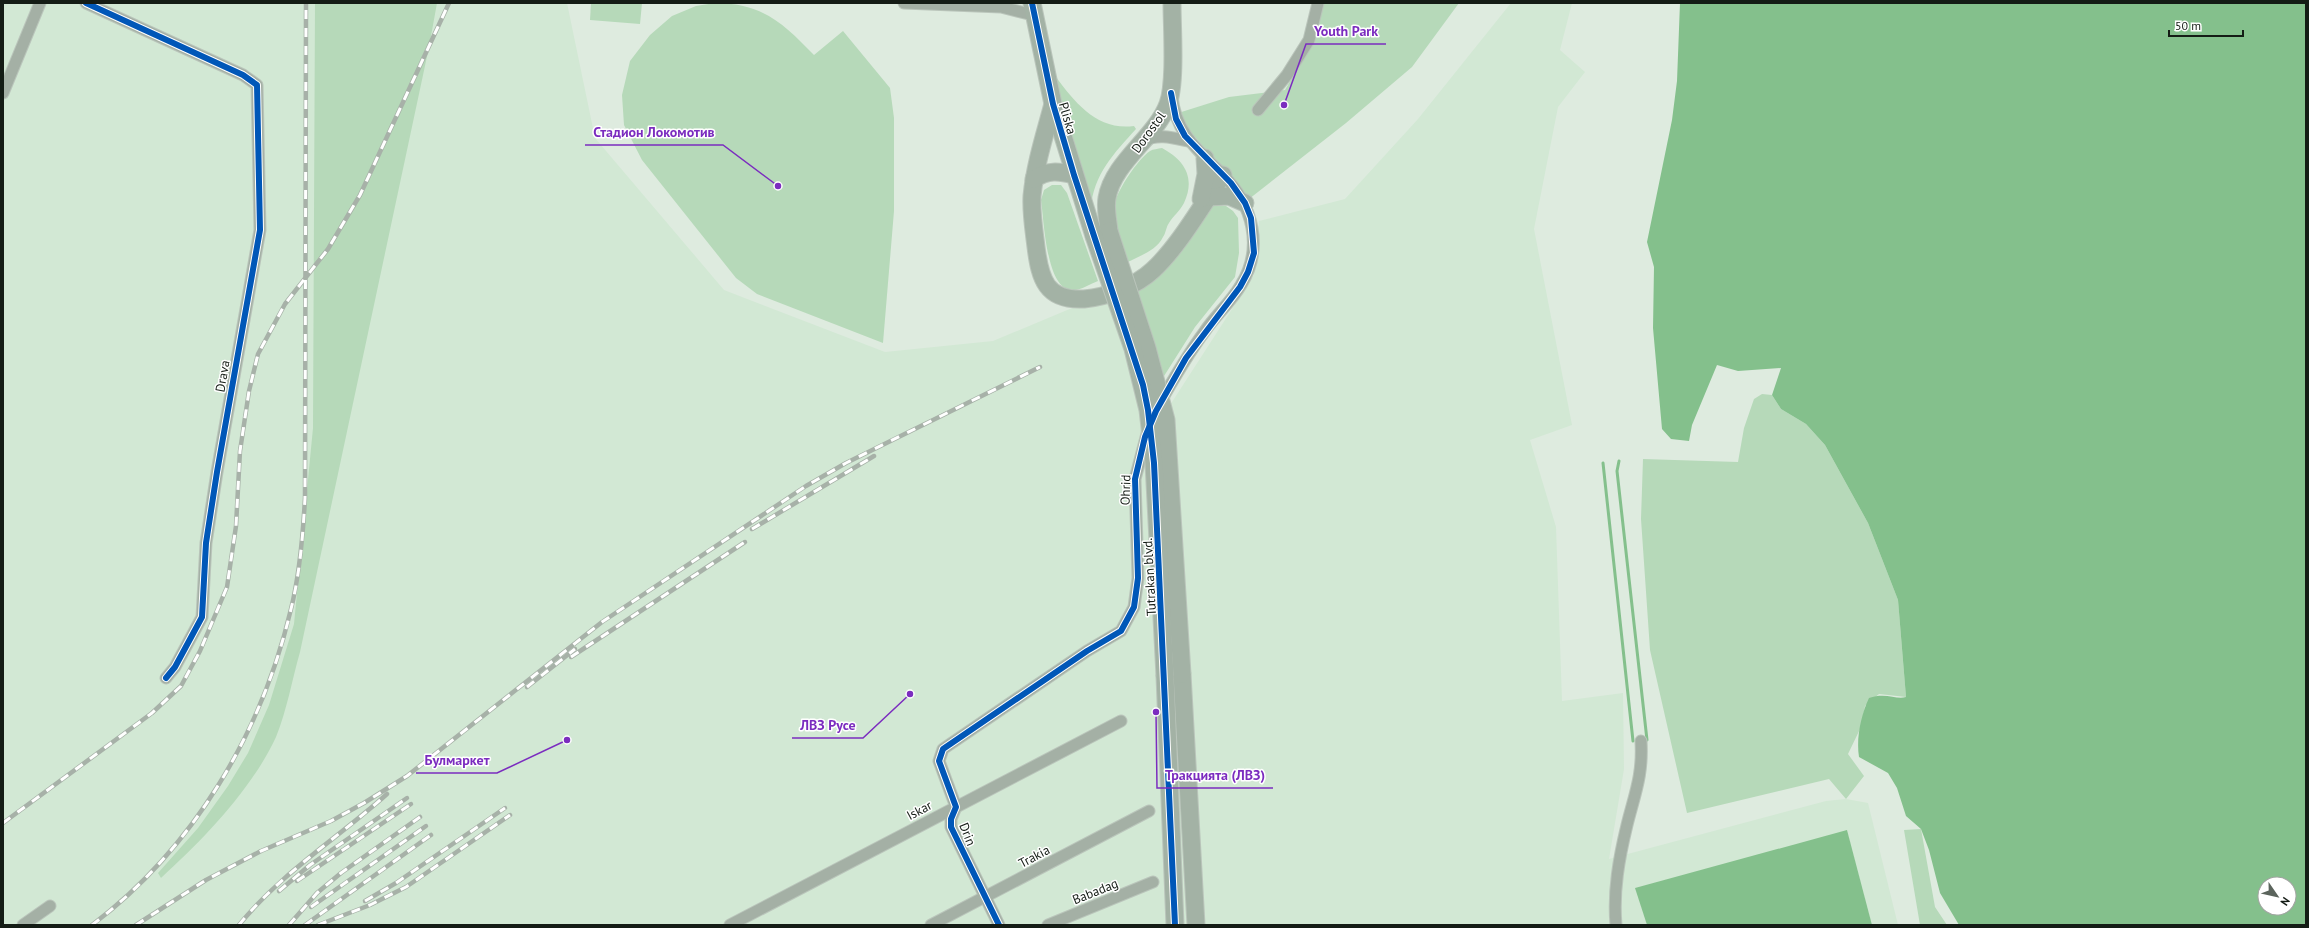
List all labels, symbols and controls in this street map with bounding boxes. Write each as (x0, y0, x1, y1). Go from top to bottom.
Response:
scale bar (2169, 12, 2243, 38)
callout: Youth Park (1306, 18, 1386, 44)
text: 50 m (2175, 18, 2201, 33)
text: Youth Park (1313, 22, 1378, 40)
street label: Pliska (1055, 100, 1080, 136)
street label: Dorostol (1128, 108, 1169, 156)
callout: Стадион Локомотив (585, 119, 723, 145)
text: Стадион Локомотив (593, 123, 715, 141)
street label: Drava (211, 359, 234, 393)
street label: Ohrid (1116, 474, 1135, 506)
street label: Tutrakan blvd. (1139, 537, 1160, 616)
callout: ЛВЗ Русе (792, 712, 863, 738)
text: ЛВЗ Русе (799, 716, 856, 734)
callout: Булмаркет (416, 747, 497, 773)
text: Булмаркет (425, 751, 490, 769)
callout: Тракцията (ЛВЗ) (1157, 762, 1273, 788)
text: Тракцията (ЛВЗ) (1165, 766, 1265, 784)
street label: Iskar (904, 796, 935, 824)
street label: Drin (955, 820, 980, 848)
street label: Trakia (1016, 841, 1053, 872)
street label: Babadag (1070, 875, 1121, 908)
north arrow (2257, 876, 2297, 916)
text: N (2277, 895, 2293, 909)

